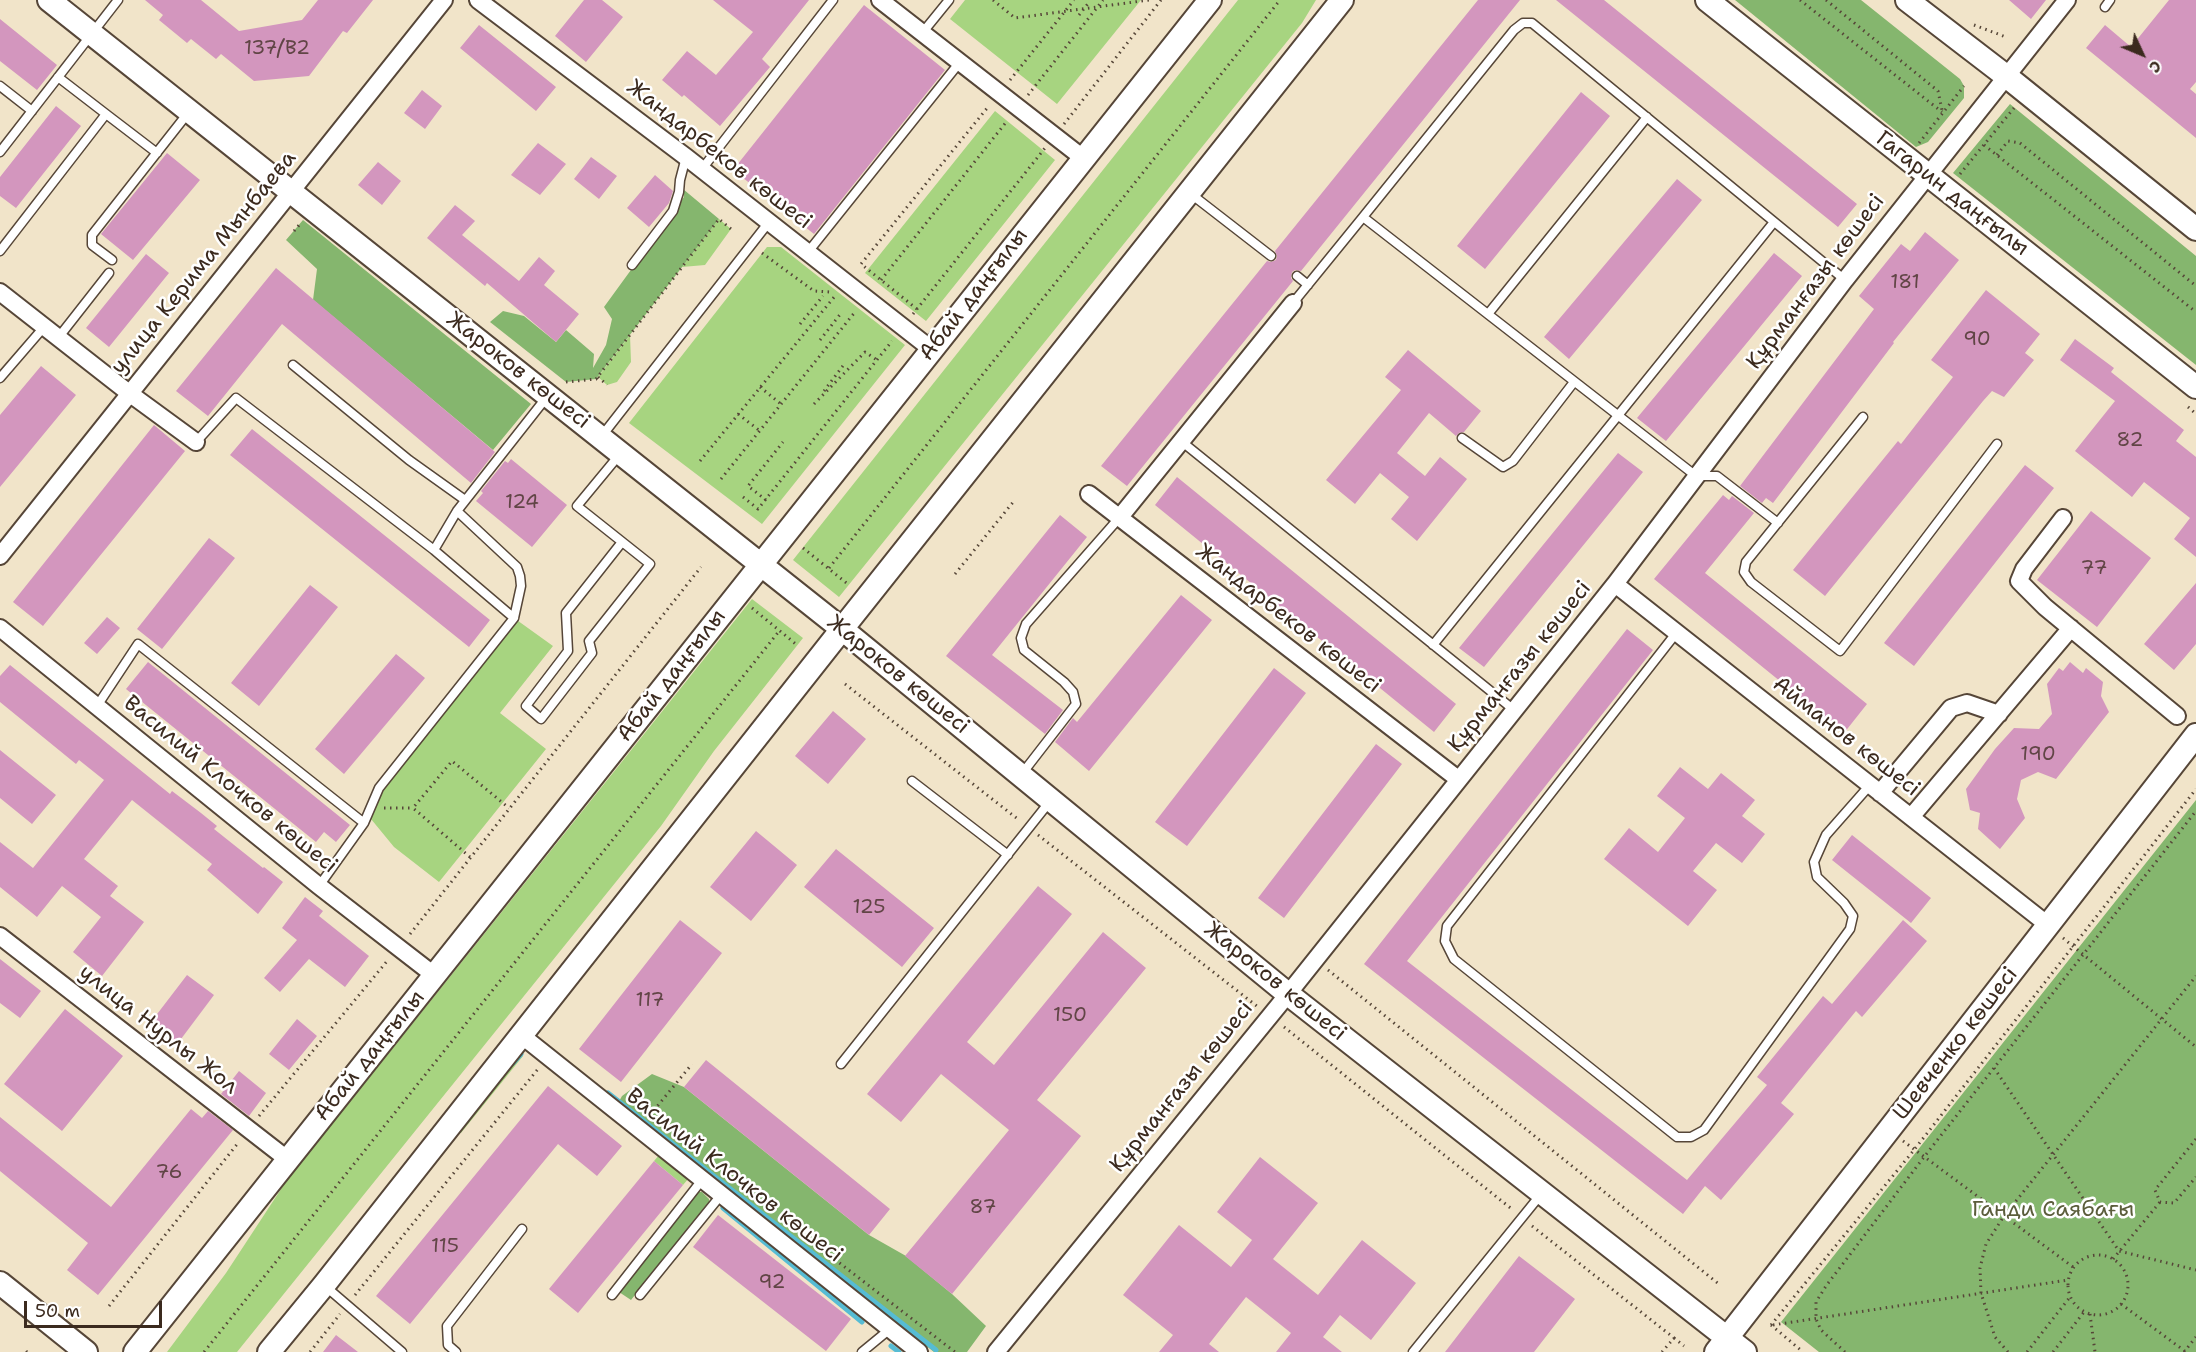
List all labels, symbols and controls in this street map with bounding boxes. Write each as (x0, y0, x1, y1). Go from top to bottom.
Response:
north arrow (2112, 24, 2172, 84)
house number: 137/В2 (244, 37, 310, 61)
text: С (2144, 56, 2166, 78)
street label: Жандарбеков көшесі (621, 74, 817, 236)
street label: Гагарин даңғылы (1870, 126, 2034, 262)
street label: улица Керима Мынбаева (106, 146, 302, 380)
street label: Құрманғазы көшесі (1741, 189, 1891, 375)
street label: Абай даңғылы (914, 224, 1034, 366)
house number: 181 (1890, 271, 1920, 295)
street label: Жароков көшесі (441, 307, 595, 435)
house number: 90 (1963, 328, 1991, 352)
house number: 82 (2117, 429, 2143, 453)
house number: 124 (505, 491, 539, 515)
street label: Жандарбеков көшесі (1190, 538, 1386, 700)
house number: 77 (2081, 557, 2107, 581)
street label: Құрманғазы көшесі (1443, 576, 1597, 758)
street label: Абай даңғылы (612, 605, 732, 747)
street label: Жароков көшесі (822, 610, 974, 740)
street label: Айманов көшесі (1767, 671, 1925, 803)
street label: Василий Клочков көшесі (118, 691, 342, 879)
house number: 190 (2020, 743, 2056, 767)
house number: 125 (852, 896, 886, 920)
street label: Жароков көшесі (1199, 917, 1351, 1047)
street label: улица Нурлы Жол (73, 960, 243, 1100)
street label: Шевченко көшесі (1888, 962, 2024, 1126)
street label: Абай даңғылы (309, 985, 431, 1127)
house number: 117 (636, 989, 664, 1013)
street label: Құрманғазы көшесі (1105, 996, 1259, 1178)
house number: 150 (1053, 1004, 1087, 1028)
street label: Василий Клочков көшесі (620, 1083, 848, 1269)
house number: 76 (155, 1161, 183, 1185)
house number: 87 (970, 1196, 996, 1220)
park label: Ганди Саябағы (1972, 1197, 2134, 1223)
house number: 115 (431, 1235, 459, 1259)
house number: 92 (759, 1271, 785, 1295)
scale bar (27, 1289, 165, 1327)
text: 50 m (35, 1299, 80, 1323)

